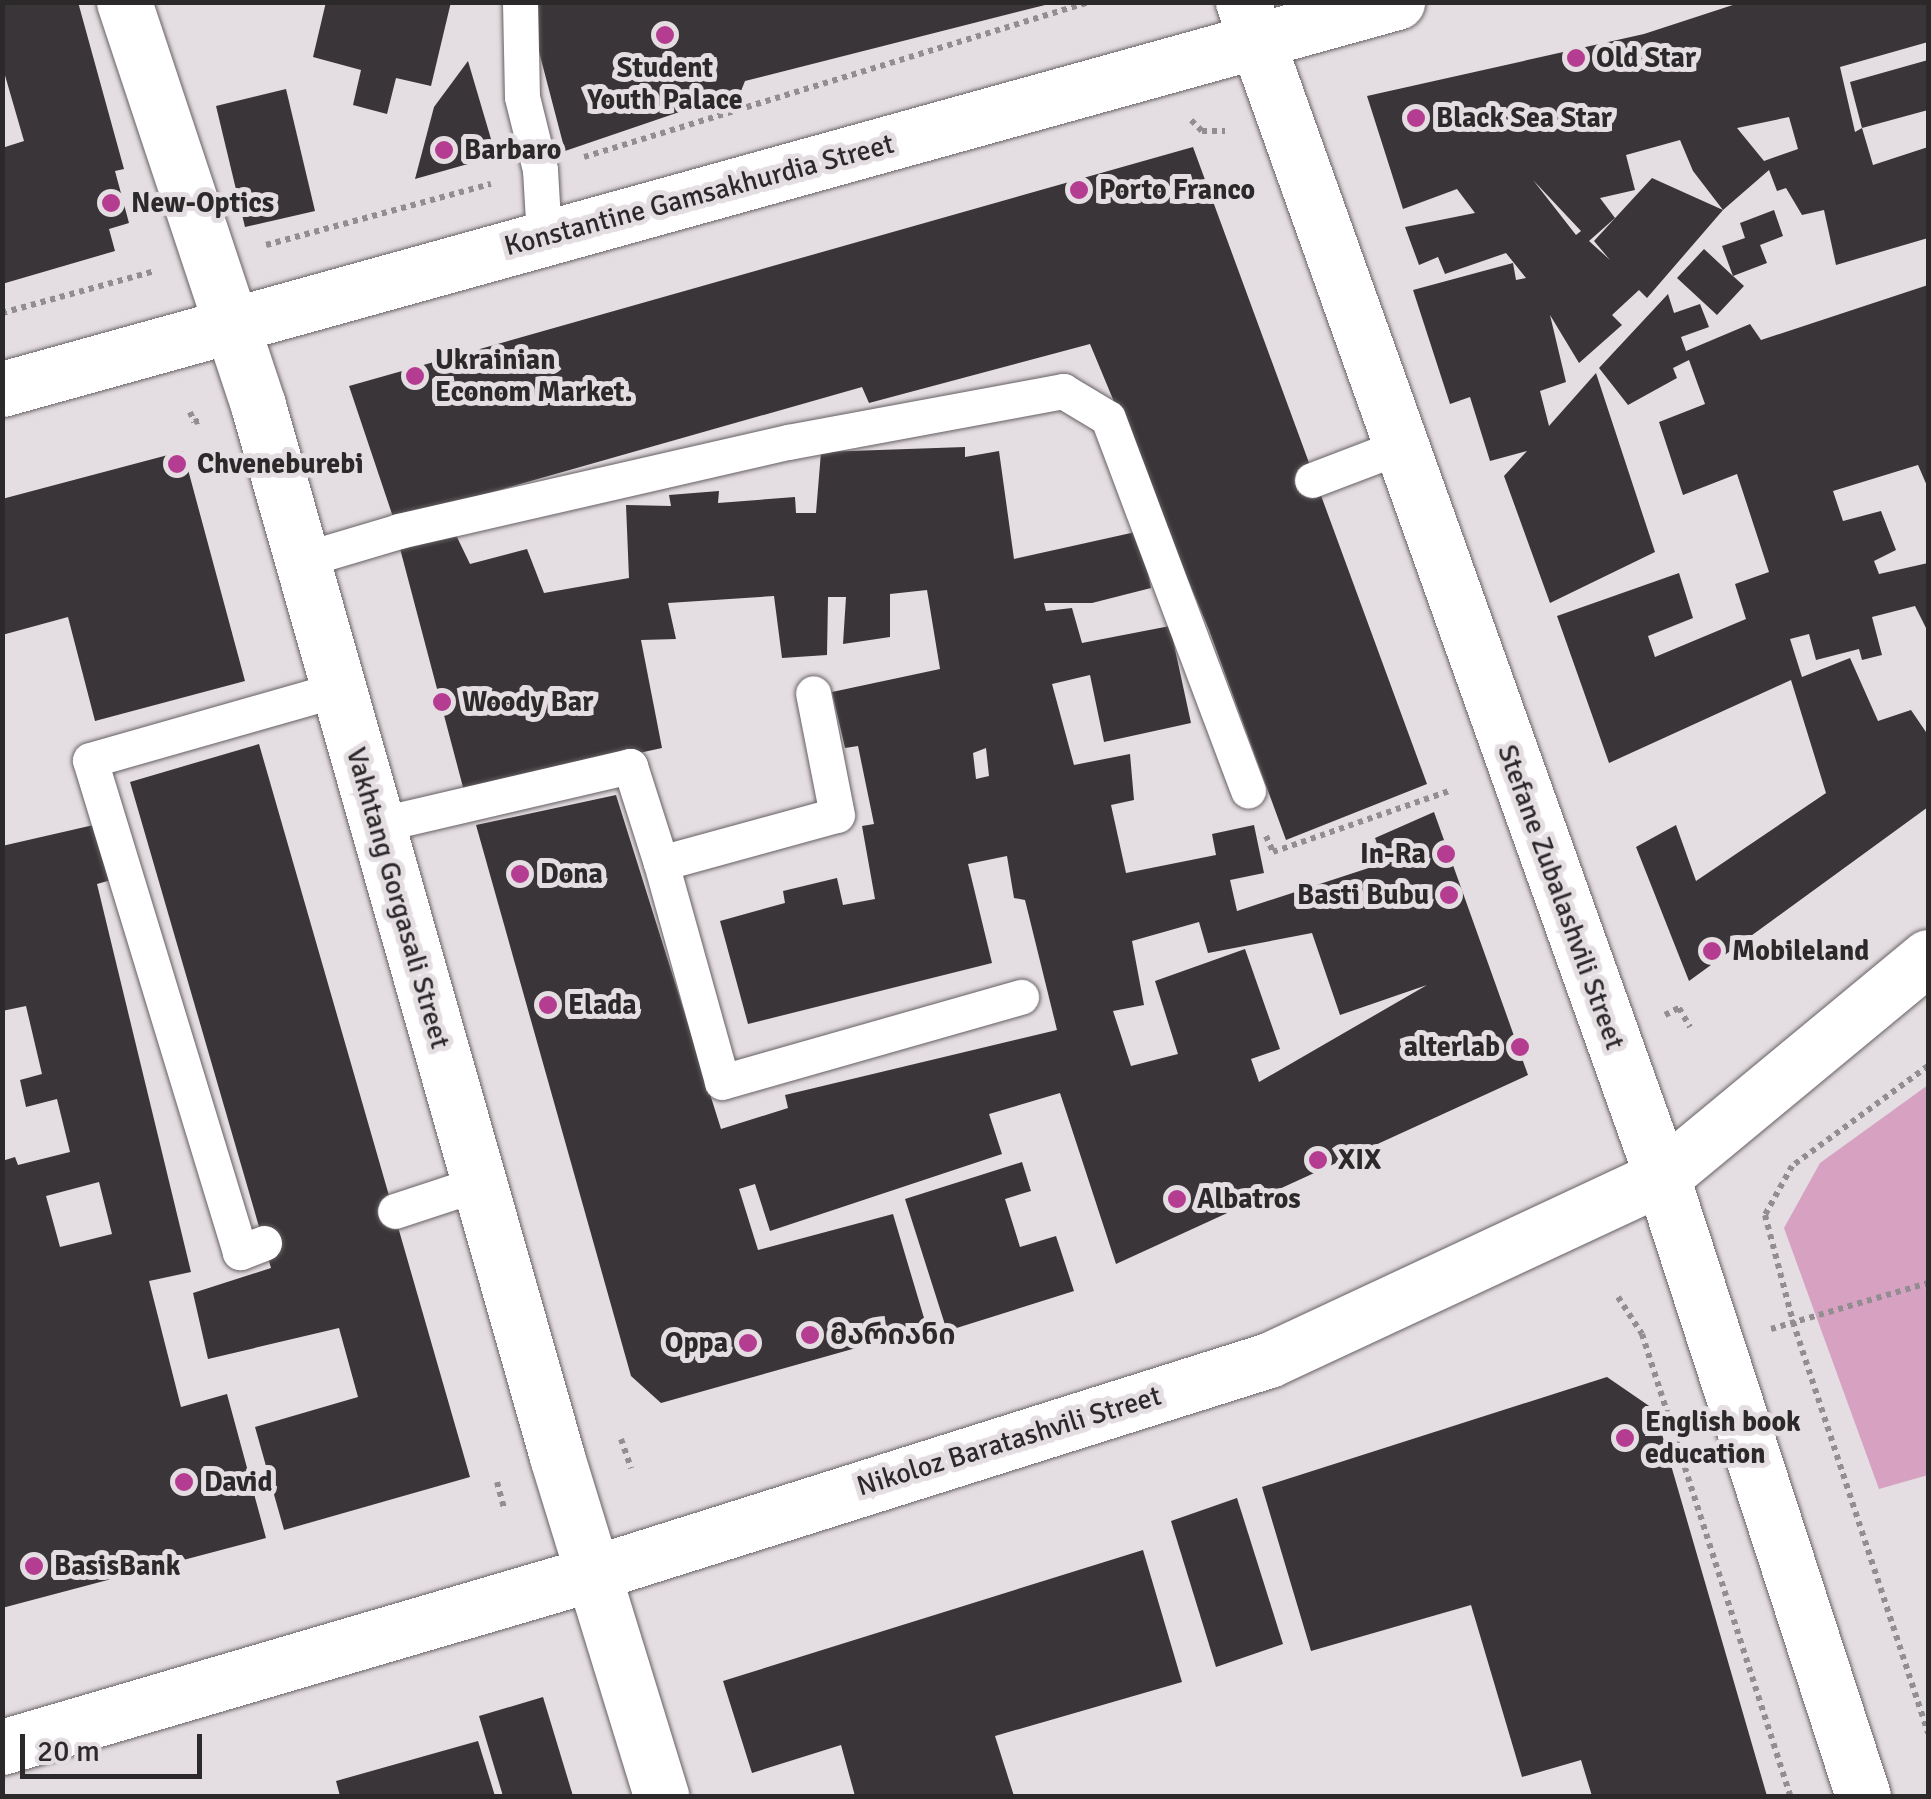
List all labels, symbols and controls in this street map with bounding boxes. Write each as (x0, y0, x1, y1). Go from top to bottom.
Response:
marker: Student Youth Palace (654, 24, 676, 46)
place label: Old Star (1596, 41, 1696, 75)
marker: Old Star (1565, 47, 1587, 69)
place label: Student Youth Palace (587, 51, 743, 117)
place label: Black Sea Star (1436, 101, 1612, 135)
marker: Black Sea Star (1405, 107, 1427, 129)
street label: Konstantine Gamsakhurdia Street (501, 127, 897, 263)
place label: Barbaro (464, 133, 561, 167)
marker: Barbaro (433, 139, 455, 161)
place label: Porto Franco (1099, 173, 1255, 207)
marker: Porto Franco (1068, 179, 1090, 201)
place label: New-Optics (131, 186, 274, 220)
marker: New-Optics (100, 192, 122, 214)
place label: Ukrainian Econom Market. (435, 343, 633, 409)
marker: Ukrainian Econom Market. (404, 365, 426, 387)
place label: Chveneburebi (197, 447, 364, 481)
marker: Chveneburebi (166, 453, 188, 475)
place label: Woody Bar (462, 685, 593, 719)
marker: Woody Bar (431, 691, 453, 713)
street label: Stefane Zubalashvili Street (1490, 740, 1632, 1054)
street label: Vakhtang Gorgasali Street (339, 744, 457, 1052)
place label: In-Ra (1360, 837, 1426, 871)
marker: In-Ra (1435, 843, 1457, 865)
place label: Dona (540, 857, 603, 891)
marker: Dona (509, 863, 531, 885)
place label: Basti Bubu (1297, 878, 1429, 912)
marker: Basti Bubu (1438, 884, 1460, 906)
place label: Mobileland (1732, 934, 1869, 968)
marker: Mobileland (1701, 940, 1723, 962)
place label: Elada (568, 988, 637, 1022)
marker: Elada (537, 994, 559, 1016)
place label: alterlab (1404, 1030, 1500, 1064)
marker: alterlab (1509, 1036, 1531, 1058)
place label: XIX (1338, 1143, 1381, 1177)
marker: XIX (1307, 1149, 1329, 1171)
place label: Albatros (1197, 1182, 1301, 1216)
marker: Albatros (1166, 1188, 1188, 1210)
place label: მარიანი (830, 1318, 955, 1352)
marker: მარიანი (799, 1324, 821, 1346)
place label: Oppa (665, 1326, 728, 1360)
marker: Oppa (737, 1332, 759, 1354)
street label: Nikoloz Baratashvili Street (853, 1379, 1165, 1503)
place label: English book education (1645, 1405, 1801, 1471)
marker: English book education (1614, 1427, 1636, 1449)
place label: David (204, 1465, 273, 1499)
marker: David (173, 1471, 195, 1493)
place label: BasisBank (54, 1549, 180, 1583)
marker: BasisBank (23, 1555, 45, 1577)
scale bar (25, 1714, 208, 1776)
text: 20 m (37, 1733, 100, 1770)

